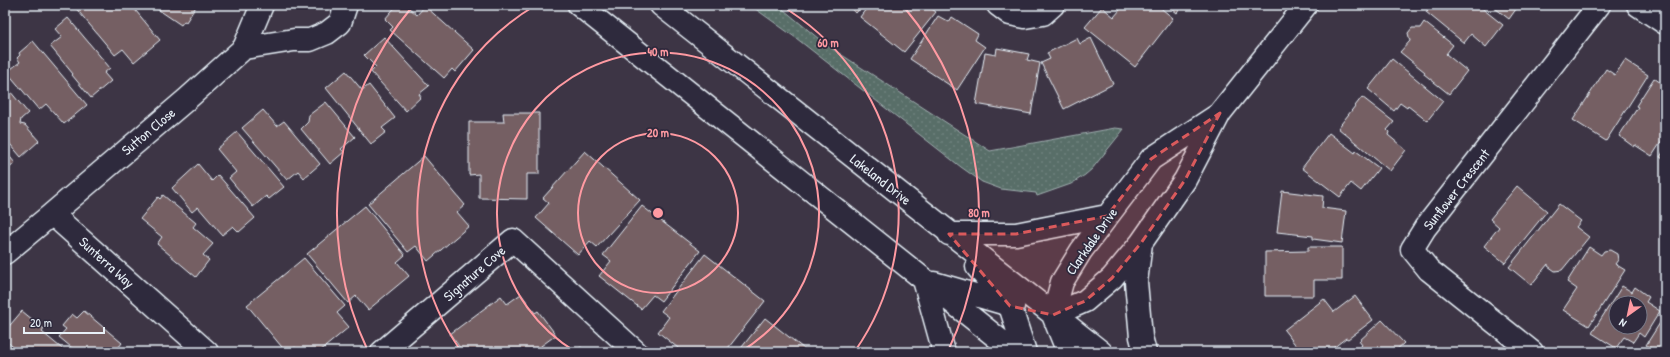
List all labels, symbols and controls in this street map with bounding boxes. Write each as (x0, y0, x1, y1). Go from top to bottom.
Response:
text: 60 m (817, 34, 839, 51)
text: 40 m (648, 43, 668, 60)
street label: Sutton Close (117, 103, 179, 159)
text: 20 m (647, 124, 669, 141)
street label: Sunflower Crescent (1418, 144, 1494, 233)
street label: Lakeland Drive (847, 149, 916, 209)
street label: Clarkdale Drive (1061, 203, 1121, 278)
text: 80 m (968, 204, 990, 221)
centre of rings (651, 206, 665, 220)
street label: Sunterra Way (75, 232, 139, 293)
street label: Signature Cove (439, 240, 510, 306)
north arrow (1608, 295, 1648, 335)
scale bar (24, 309, 104, 335)
text: 20 m (30, 314, 52, 331)
text: N (1616, 316, 1629, 331)

